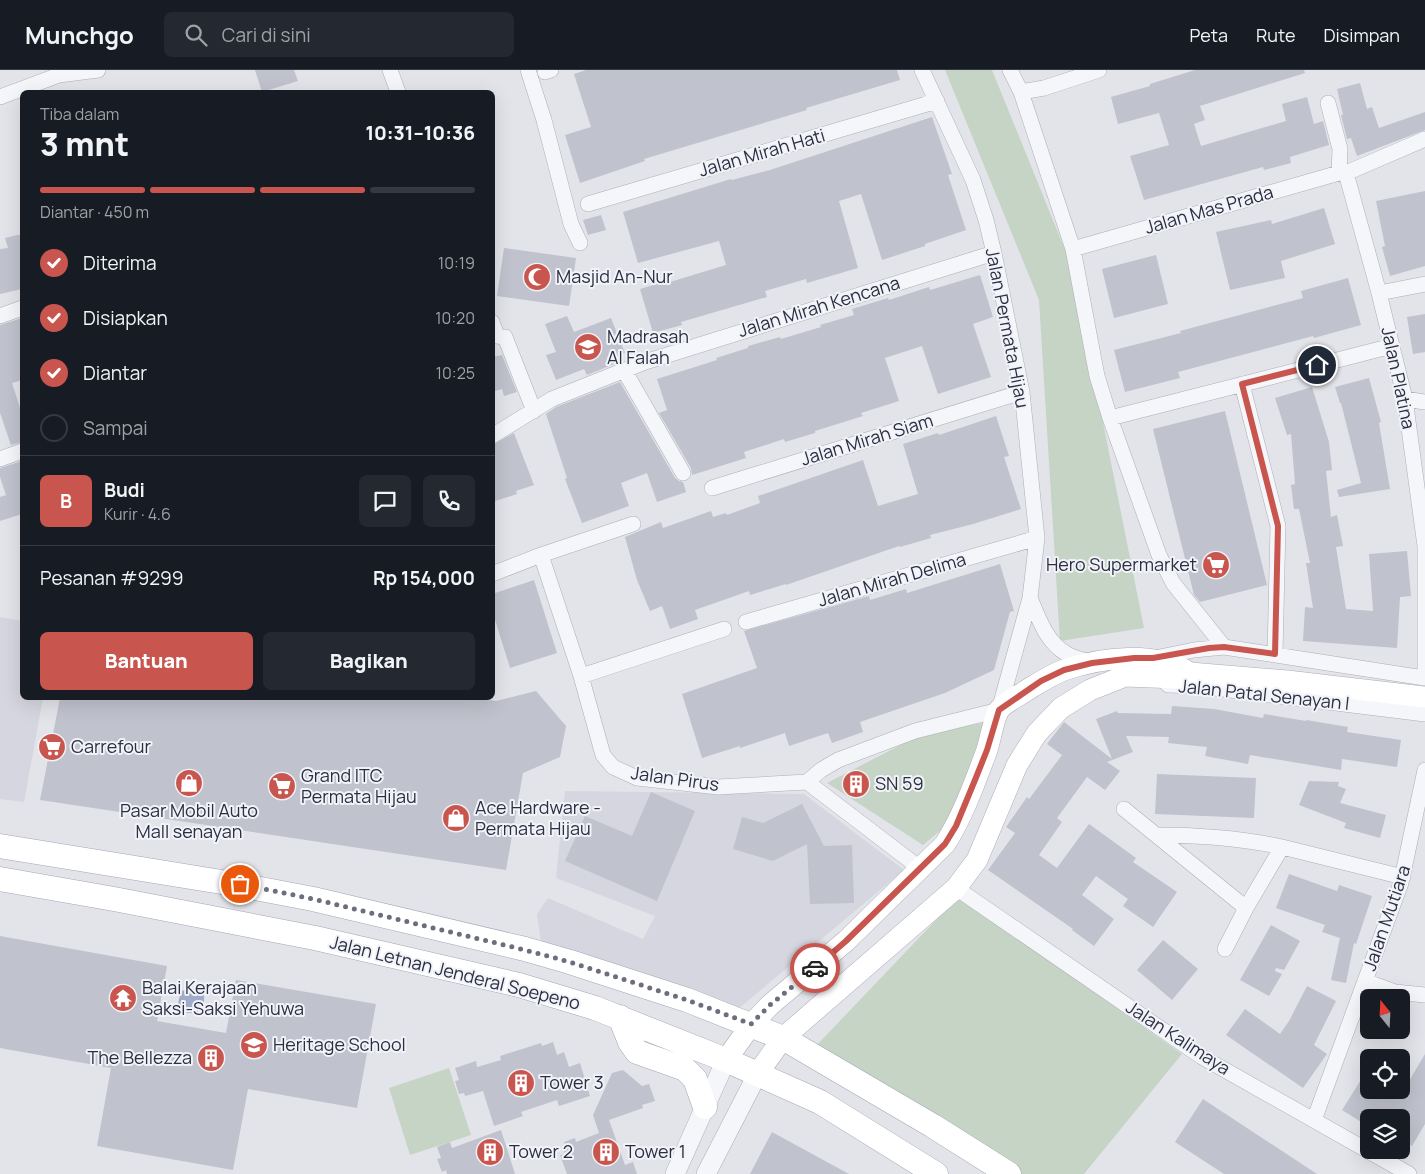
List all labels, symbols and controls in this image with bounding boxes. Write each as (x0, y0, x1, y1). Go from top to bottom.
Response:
search box (164, 12, 514, 57)
text: Munchgo (25, 18, 134, 51)
icon: search (182, 21, 210, 49)
text: Cari di sini (222, 22, 311, 48)
text: Peta (1189, 23, 1228, 47)
text: Rute (1256, 23, 1295, 47)
text: Disimpan (1323, 23, 1400, 47)
text: Tiba dalam (40, 103, 119, 125)
text: 10:31–10:36 (365, 120, 475, 146)
text: 3 mnt (40, 122, 129, 166)
street label: Jalan Mirah Hati (696, 123, 828, 182)
street label: Jalan Mas Prada (1142, 179, 1276, 239)
text: Diantar · 450 m (40, 201, 149, 223)
street label: Jalan Permata Hijau (981, 246, 1035, 410)
icon: check (40, 249, 68, 277)
text: Diterima (83, 250, 156, 276)
text: 10:19 (438, 252, 475, 274)
mosque icon: Masjid An-Nur (522, 262, 552, 292)
place label: Masjid An-Nur (556, 264, 673, 288)
street label: Jalan Mirah Kencana (735, 270, 903, 342)
icon: check (40, 304, 68, 332)
text: Disiapkan (83, 305, 168, 331)
text: 10:20 (435, 307, 475, 329)
place label: Madrasah Al Falah (607, 324, 689, 369)
street label: Jalan Platina (1376, 324, 1422, 431)
school or university icon: Madrasah Al Falah (573, 332, 603, 362)
pin (1296, 344, 1338, 386)
icon: home (1303, 351, 1331, 379)
icon: check (40, 359, 68, 387)
text: Diantar (83, 360, 147, 386)
text: 10:25 (436, 362, 475, 384)
street label: Jalan Mirah Siam (798, 408, 936, 471)
text: Sampai (83, 415, 148, 441)
button: chat (359, 475, 411, 527)
button: phone (423, 475, 475, 527)
text: Budi (104, 477, 145, 503)
text: B (60, 488, 72, 514)
text: Kurir · 4.6 (104, 503, 171, 525)
street label: Jalan Mirah Delima (815, 546, 969, 612)
supermarket icon: Hero Supermarket (1201, 550, 1231, 580)
place label: Hero Supermarket (1046, 552, 1197, 576)
text: Pesanan #9299 (40, 565, 184, 591)
text: Rp 154,000 (373, 565, 475, 591)
button: Bantuan (40, 632, 253, 690)
button: Bagikan (263, 632, 475, 690)
street label: Jalan Patal Senayan I (1178, 673, 1351, 715)
supermarket icon: Carrefour (37, 732, 67, 762)
place label: Carrefour (71, 734, 152, 758)
street label: Jalan Pirus (630, 760, 721, 796)
place label: Grand ITC Permata Hijau (301, 763, 417, 808)
shop icon: Pasar Mobil Auto Mall senayan (174, 768, 204, 798)
building icon: SN 59 (841, 769, 871, 799)
supermarket icon: Grand ITC Permata Hijau (267, 771, 297, 801)
place label: SN 59 (875, 771, 924, 795)
place label: Ace Hardware - Permata Hijau (475, 795, 601, 840)
place label: Pasar Mobil Auto Mall senayan (120, 798, 258, 843)
shop icon: Ace Hardware - Permata Hijau (441, 803, 471, 833)
street label: Jalan Mutiara (1357, 862, 1415, 974)
pin (219, 863, 261, 905)
icon: bag (226, 870, 254, 898)
street label: Jalan Letnan Jenderal Soepeno (328, 929, 583, 1015)
courier (790, 943, 840, 993)
icon: car (801, 954, 829, 982)
place label: Balai Kerajaan Saksi-Saksi Yehuwa (142, 975, 304, 1020)
temple icon: Balai Kerajaan Saksi-Saksi Yehuwa (108, 983, 138, 1013)
north arrow (1360, 989, 1410, 1039)
map controls (1360, 989, 1410, 1159)
street label: Jalan Kalimaya (1122, 994, 1235, 1080)
school or university icon: Heritage School (239, 1030, 269, 1060)
place label: Heritage School (273, 1032, 406, 1056)
building icon: The Bellezza (196, 1043, 226, 1073)
place label: The Bellezza (87, 1045, 192, 1069)
button: locate (1360, 1049, 1410, 1099)
building icon: Tower 3 (506, 1068, 536, 1098)
place label: Tower 3 (540, 1070, 604, 1094)
button: layers (1360, 1109, 1410, 1159)
building icon: Tower 2 (475, 1137, 505, 1167)
building icon: Tower 1 (591, 1137, 621, 1167)
place label: Tower 2 (509, 1139, 573, 1163)
place label: Tower 1 (625, 1139, 686, 1163)

